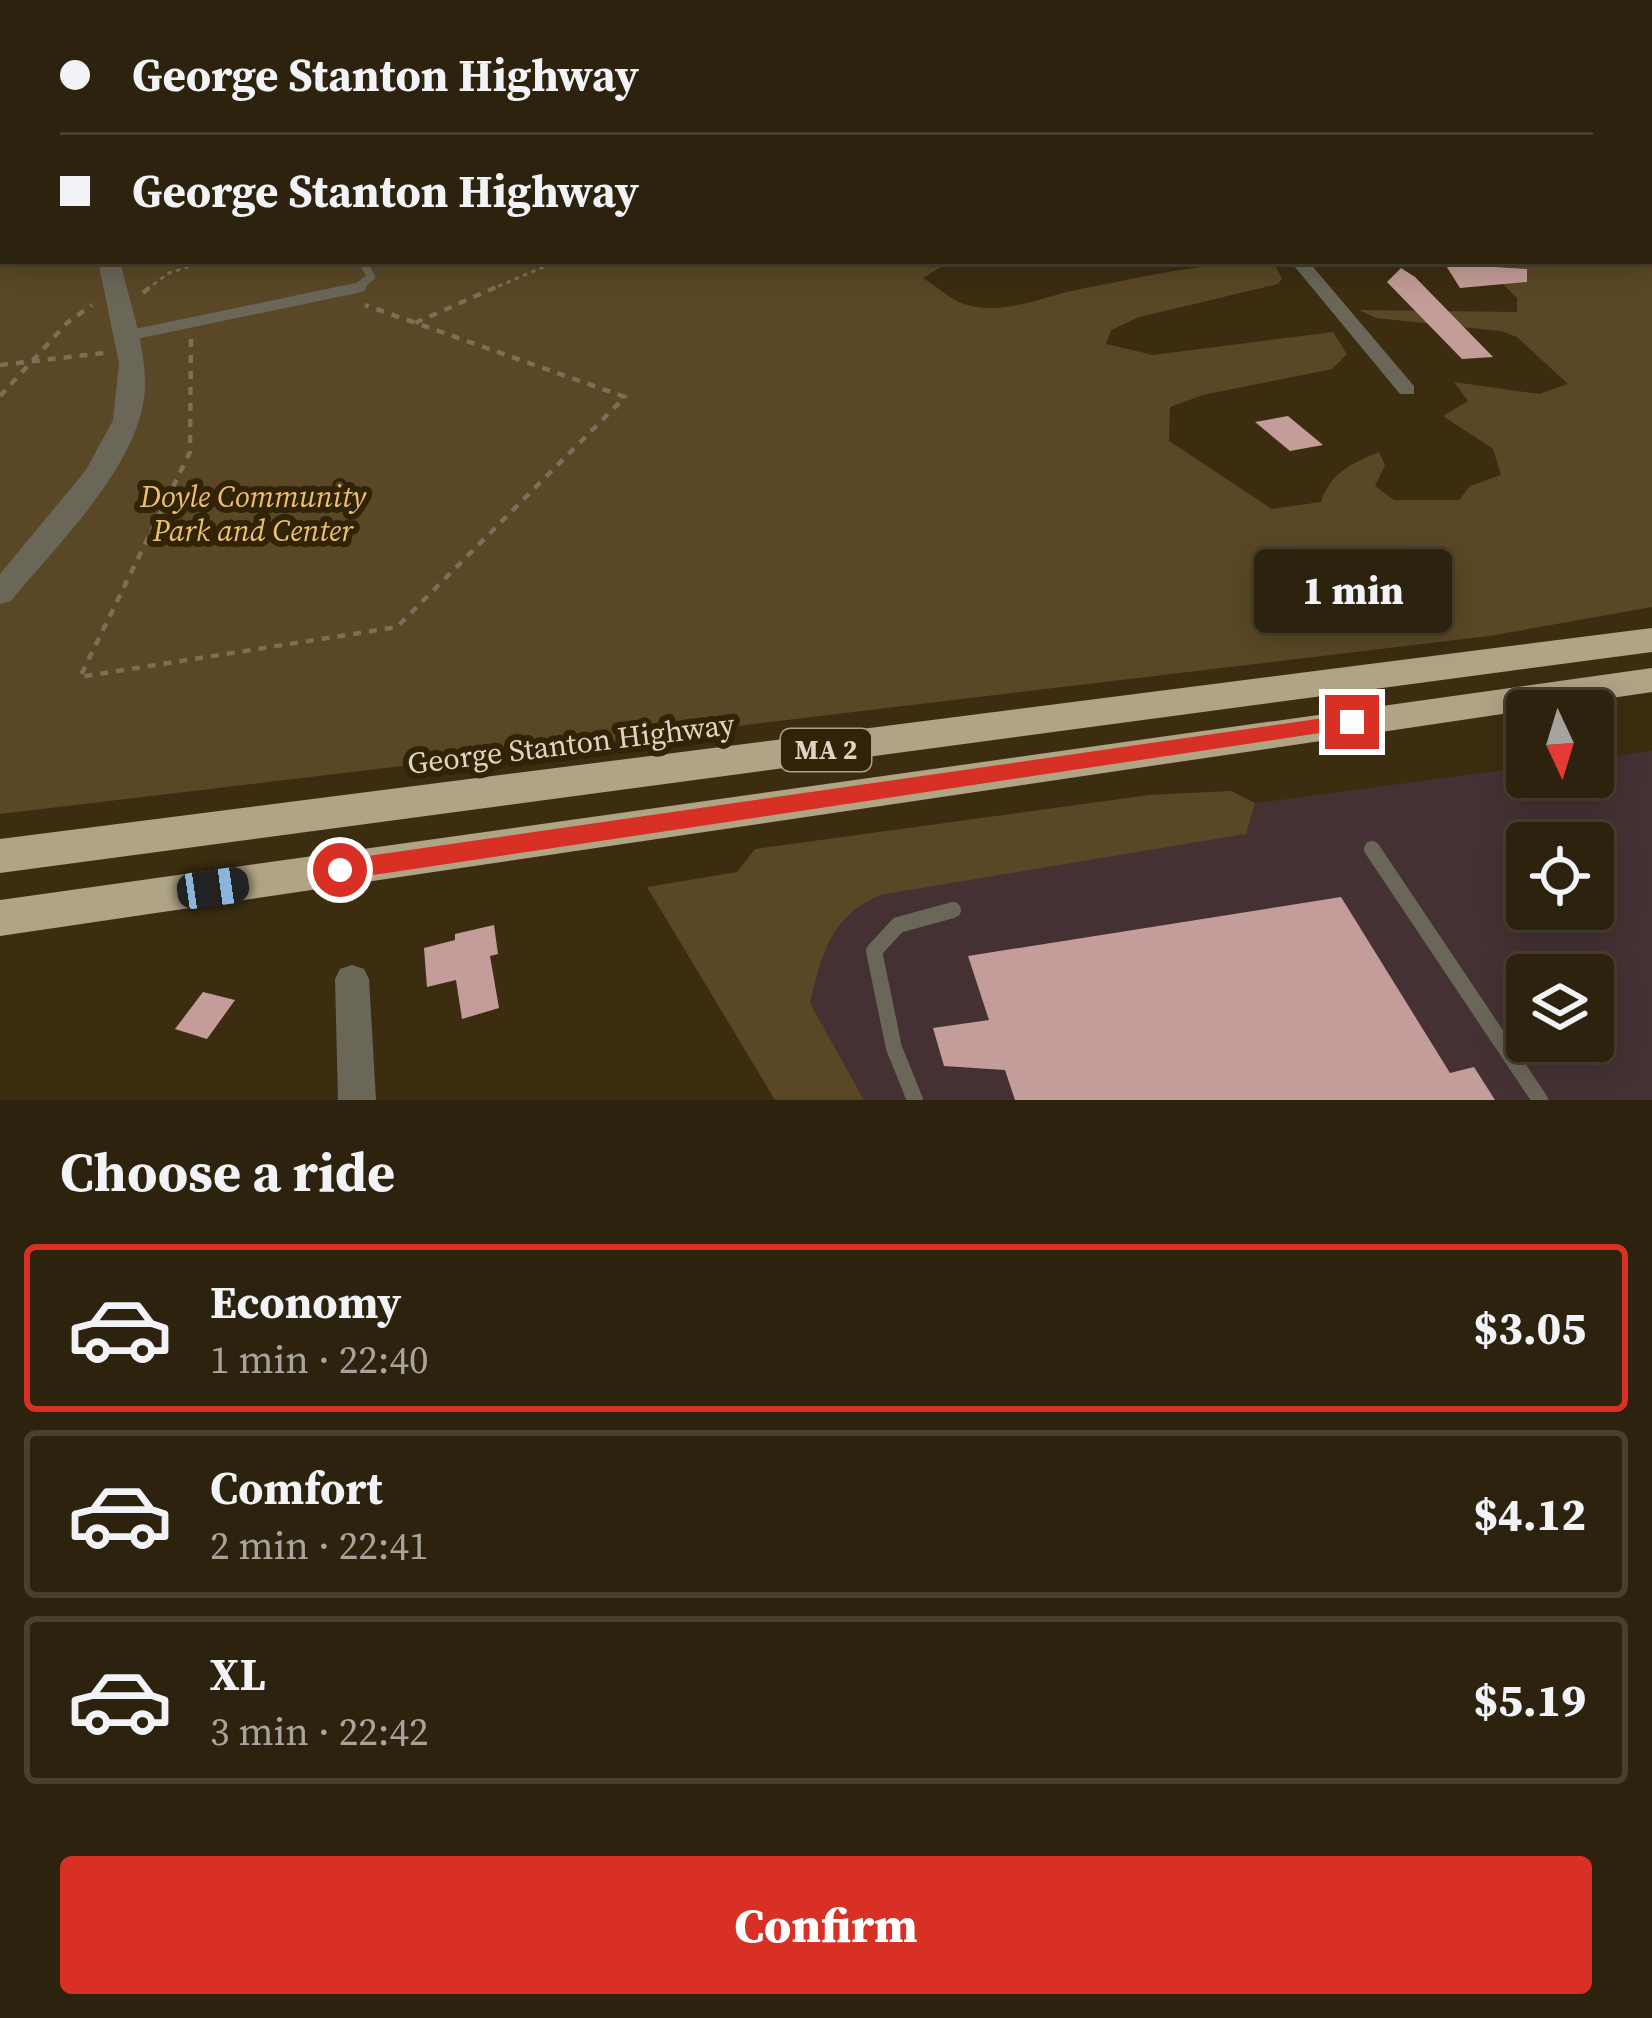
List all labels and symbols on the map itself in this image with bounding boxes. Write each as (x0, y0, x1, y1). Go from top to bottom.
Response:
park label: Doyle Community Park and Center (139, 476, 367, 551)
callout: 1 min (1253, 548, 1451, 632)
north arrow (1506, 690, 1614, 798)
route end (1325, 695, 1379, 749)
street label: George Stanton Highway (405, 703, 737, 784)
road number: MA 2 (781, 729, 871, 771)
route start (313, 843, 367, 897)
car (175, 865, 251, 911)

